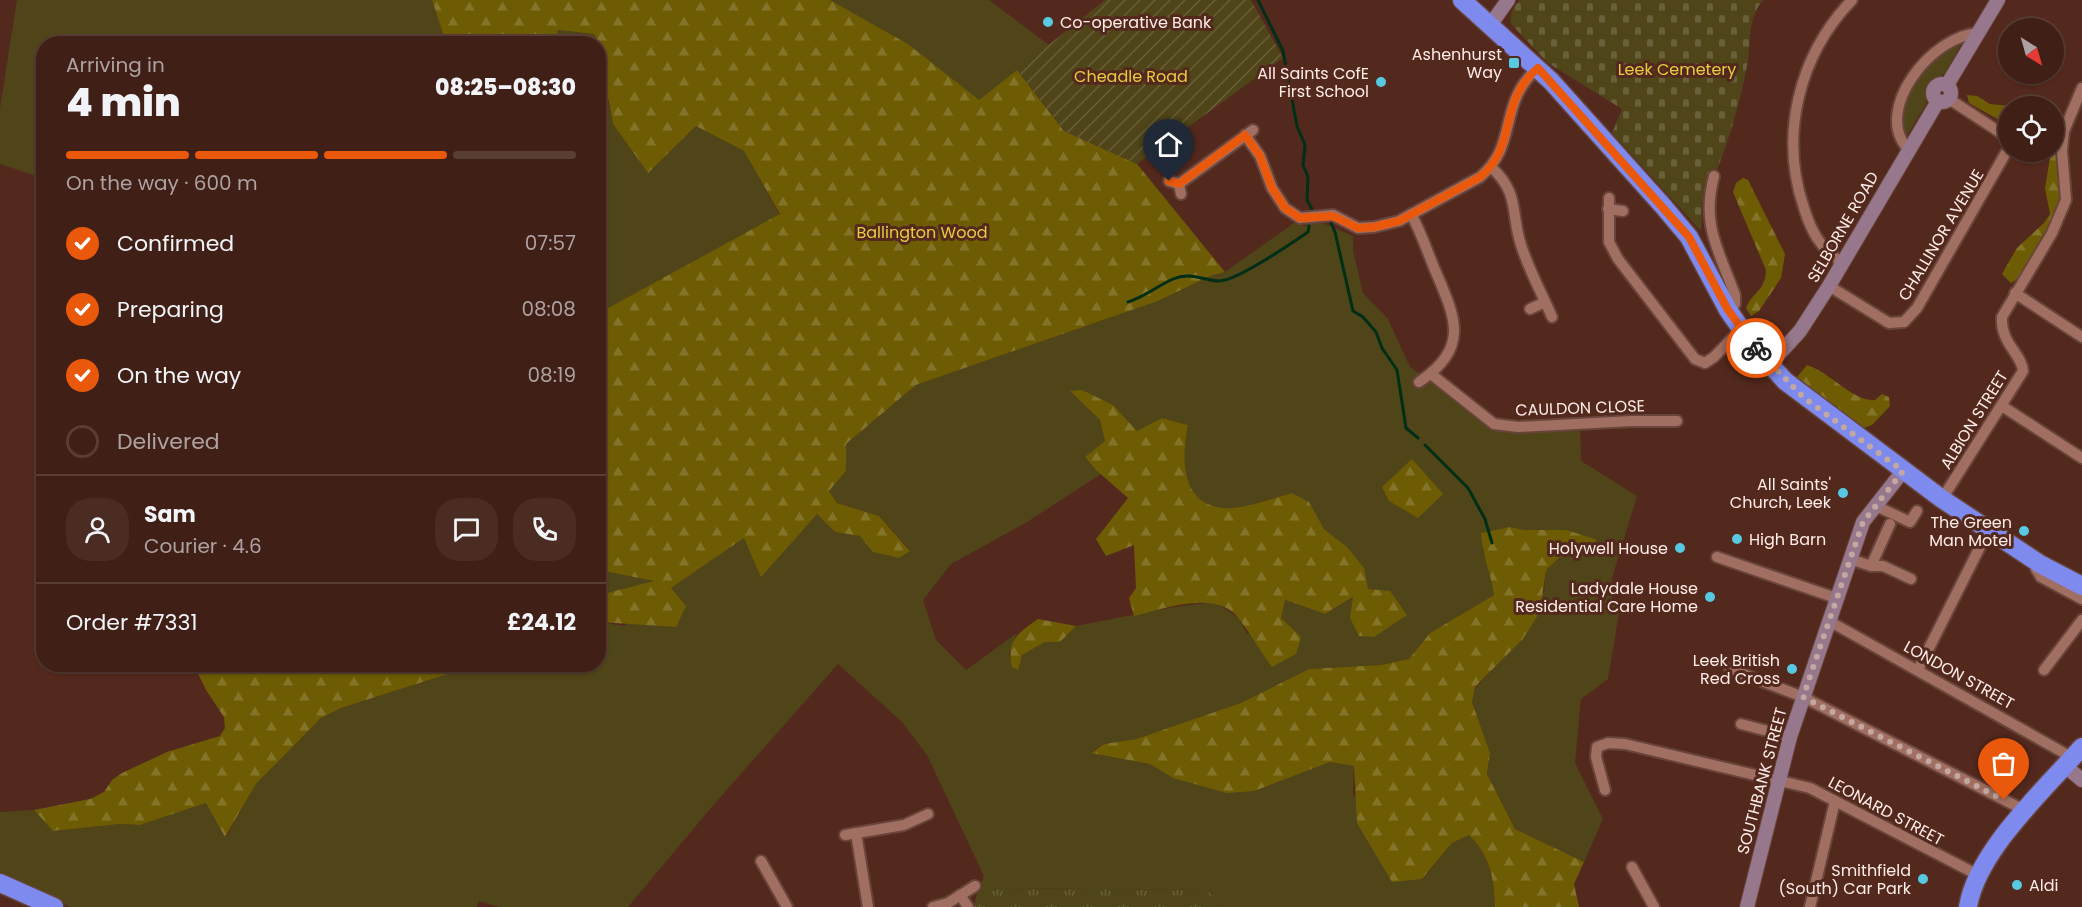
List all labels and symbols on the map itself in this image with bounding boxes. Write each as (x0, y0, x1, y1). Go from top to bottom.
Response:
place label: Co-operative Bank (1060, 11, 1212, 34)
marker: Co-operative Bank (1041, 15, 1055, 29)
north arrow (1998, 18, 2064, 84)
place label: Ashenhurst Way (1412, 43, 1502, 84)
marker: Ashenhurst Way (1507, 56, 1521, 70)
park label: Leek Cemetery (1618, 58, 1736, 81)
place label: All Saints CofE First School (1257, 62, 1369, 103)
park label: Cheadle Road (1074, 65, 1188, 88)
marker: All Saints CofE First School (1374, 75, 1388, 89)
pin (1143, 119, 1194, 181)
street label: CHALLINOR AVENUE (1893, 165, 1989, 305)
street label: SELBORNE ROAD (1802, 167, 1884, 287)
park label: Ballington Wood (857, 221, 987, 244)
courier (1726, 318, 1786, 378)
street label: ALBION STREET (1934, 366, 2014, 474)
street label: CAULDON CLOSE (1515, 394, 1645, 422)
place label: All Saints' Church, Leek (1730, 473, 1832, 514)
marker: All Saints' Church, Leek (1836, 486, 1850, 500)
place label: The Green Man Motel (1929, 511, 2012, 552)
marker: The Green Man Motel (2017, 524, 2031, 538)
place label: High Barn (1749, 528, 1826, 551)
marker: High Barn (1730, 532, 1744, 546)
place label: Holywell House (1549, 537, 1668, 560)
marker: Holywell House (1673, 541, 1687, 555)
place label: Ladydale House Residential Care Home (1515, 577, 1698, 618)
marker: Ladydale House Residential Care Home (1703, 590, 1717, 604)
street label: LONDON STREET (1900, 635, 2019, 715)
place label: Leek British Red Cross (1693, 649, 1780, 690)
marker: Leek British Red Cross (1785, 662, 1799, 676)
street label: SOUTHBANK STREET (1731, 705, 1793, 857)
pin (1978, 738, 2029, 800)
street label: LEONARD STREET (1824, 771, 1948, 851)
place label: Smithfield (South) Car Park (1779, 859, 1912, 900)
marker: Smithfield (South) Car Park (1916, 872, 1930, 886)
place label: Aldi (2029, 874, 2058, 897)
marker: Aldi (2010, 878, 2024, 892)

